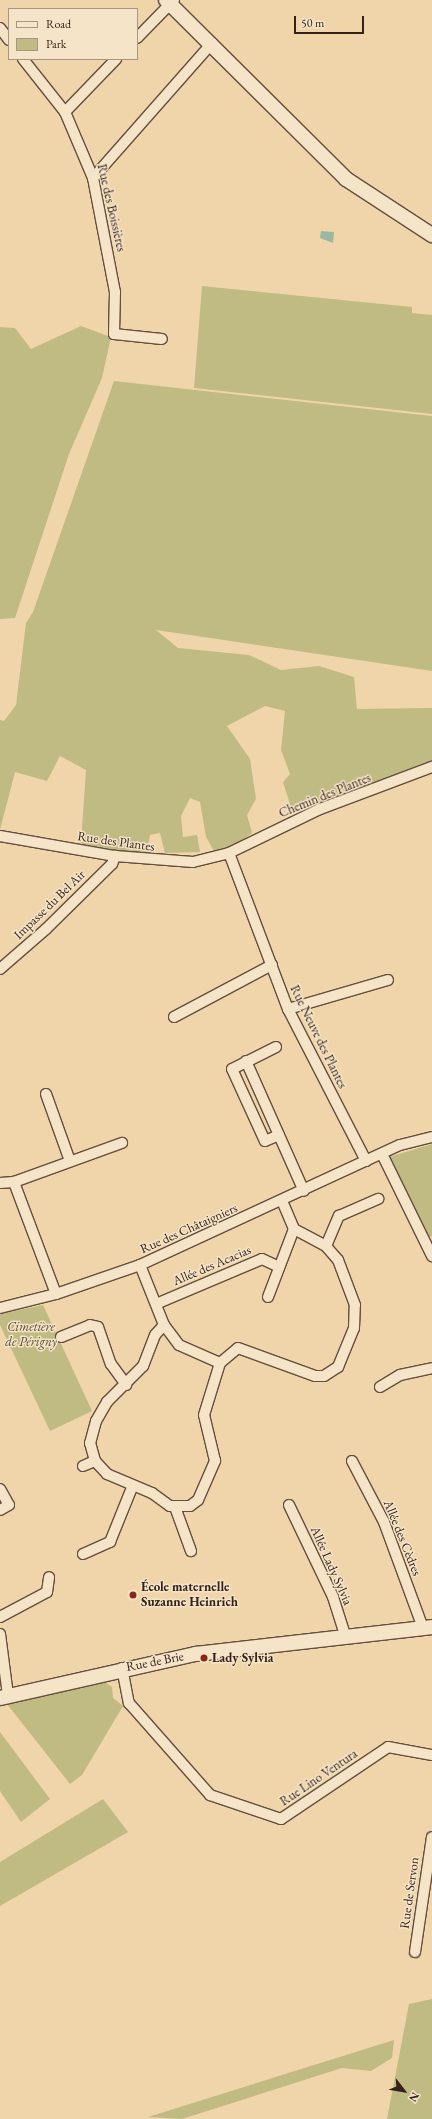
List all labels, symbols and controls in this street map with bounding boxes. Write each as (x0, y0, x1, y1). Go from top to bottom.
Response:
legend (8, 8, 138, 60)
scale bar (296, 8, 366, 34)
text: 50 m (301, 15, 324, 31)
text: Road (46, 16, 71, 32)
text: Park (46, 36, 66, 52)
street label: Rue des Boissières (93, 163, 129, 253)
street label: Chemin des Plantes (277, 770, 373, 822)
street label: Rue des Plantes (76, 829, 156, 855)
street label: Impasse du Bel Air (11, 867, 89, 943)
street label: Rue Neuve des Plantes (286, 983, 350, 1091)
street label: Rue des Châtaigniers (138, 1200, 240, 1258)
street label: Allée des Acacias (171, 1243, 253, 1289)
park label: Cimetière de Périgny (5, 1320, 57, 1351)
street label: Allée des Cèdres (380, 1498, 424, 1578)
street label: Allée Lady Sylvia (307, 1524, 355, 1608)
place label: École maternelle Suzanne Heinrich (141, 1580, 238, 1611)
marker: École maternelle Suzanne Heinrich (128, 1590, 138, 1600)
street label: Rue de Brie (125, 1649, 185, 1675)
place label: Lady Sylvia (212, 1650, 273, 1666)
marker: Lady Sylvia (199, 1653, 209, 1663)
street label: Rue Lino Ventura (277, 1746, 361, 1810)
street label: Rue de Servon (397, 1856, 423, 1930)
north arrow (384, 2071, 424, 2111)
text: N (406, 2090, 423, 2105)

